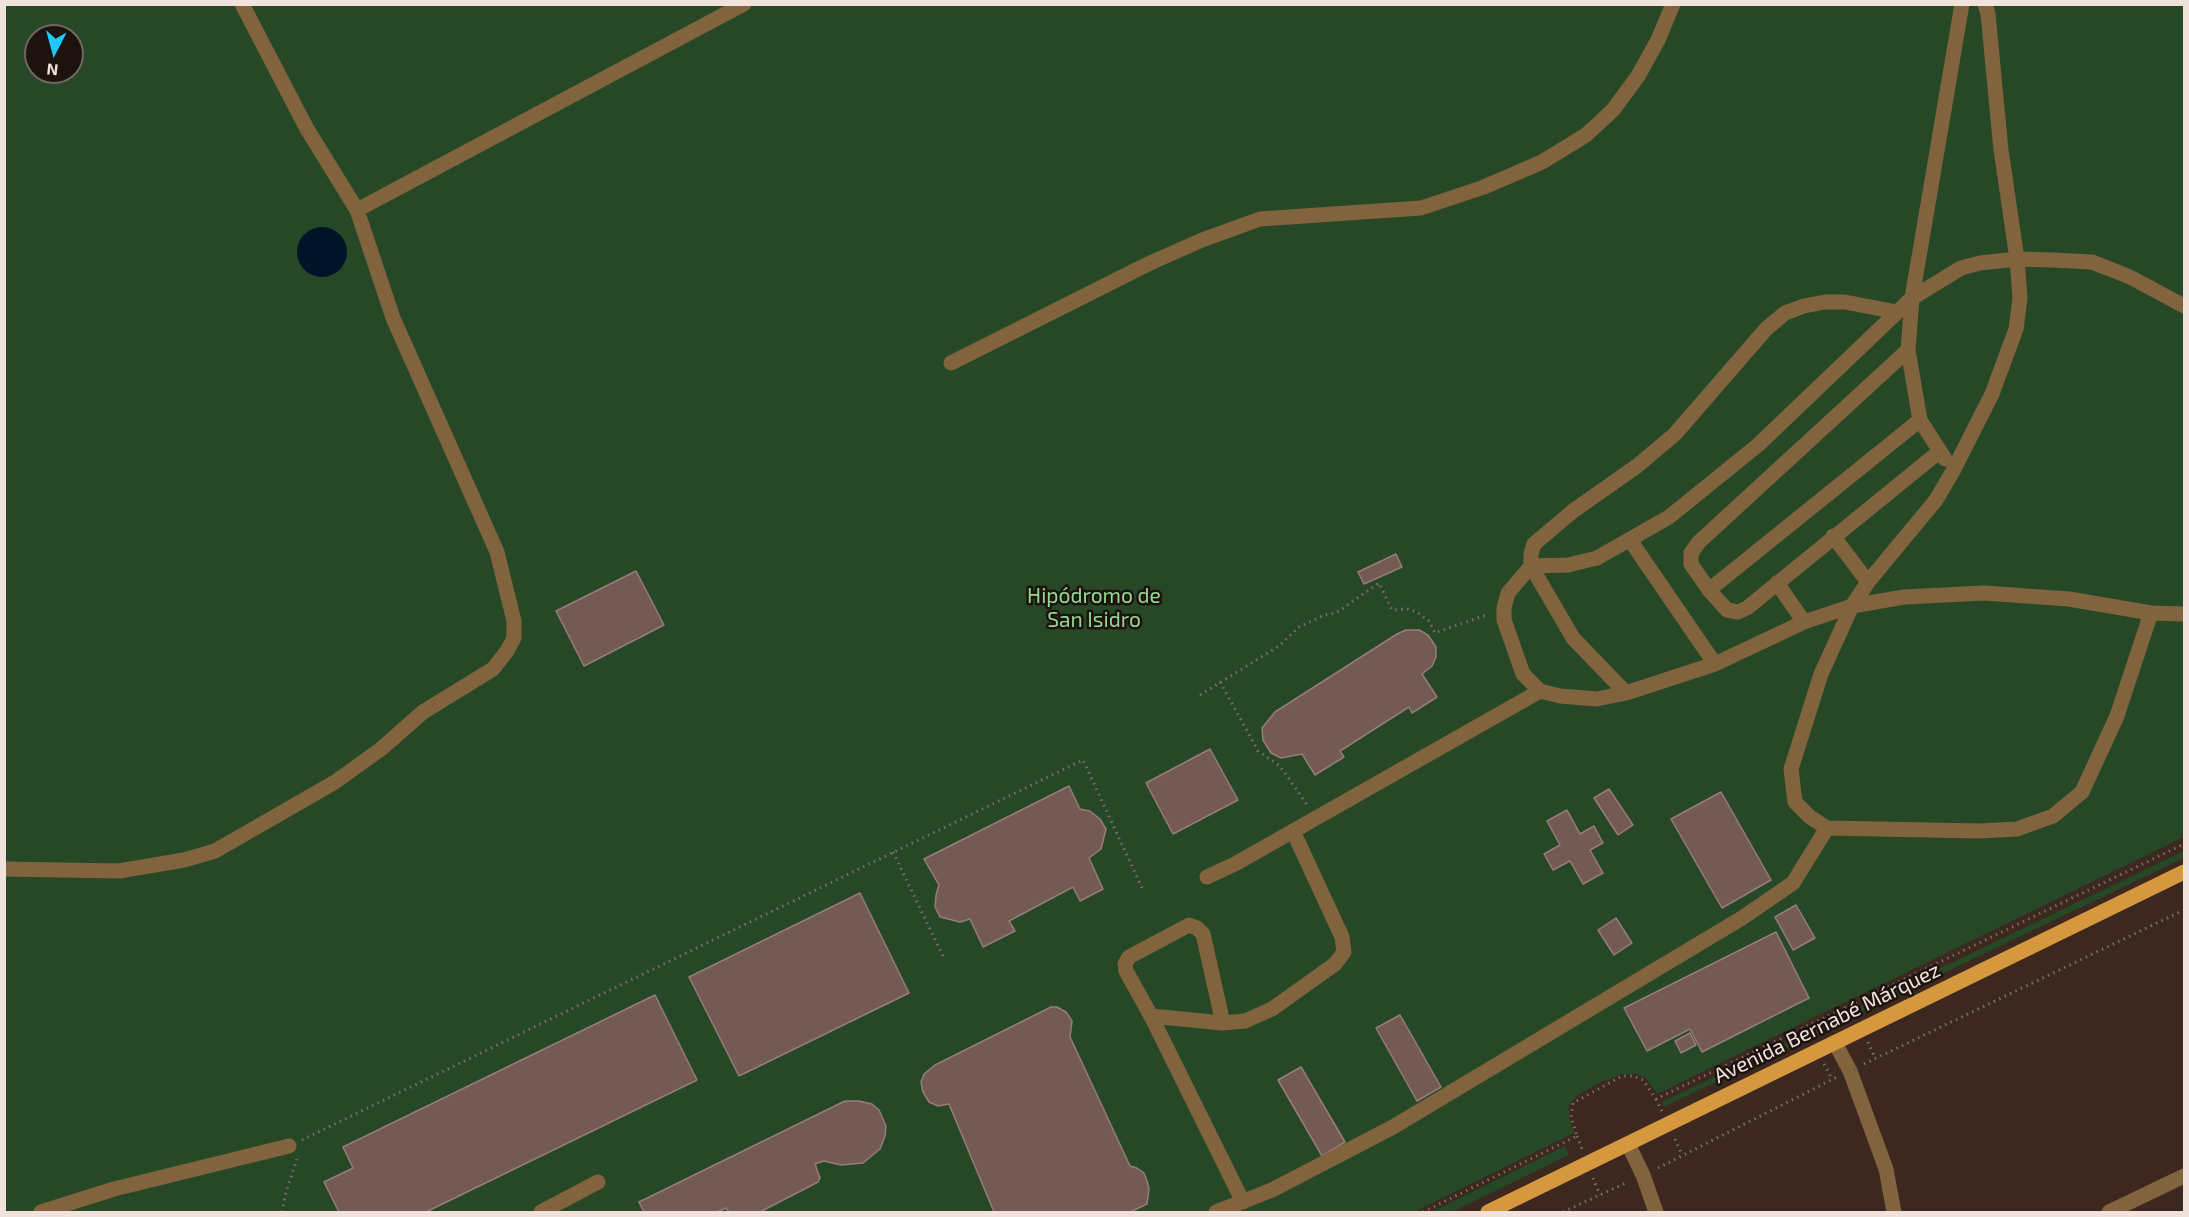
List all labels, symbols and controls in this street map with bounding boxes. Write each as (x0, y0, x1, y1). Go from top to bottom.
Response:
north arrow (24, 24, 84, 84)
text: N (46, 60, 59, 80)
park label: Hipódromo de San Isidro (1027, 583, 1161, 633)
street label: Avenida Bernabé Márquez (1710, 957, 1944, 1089)

